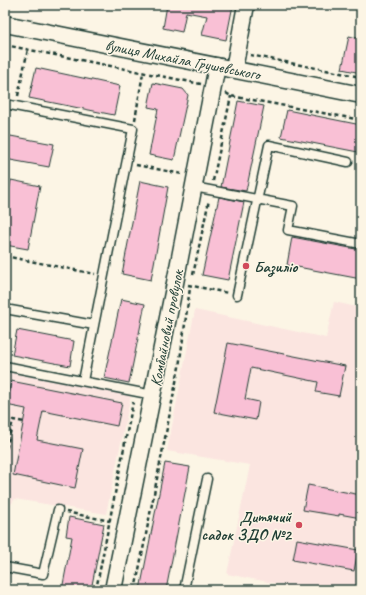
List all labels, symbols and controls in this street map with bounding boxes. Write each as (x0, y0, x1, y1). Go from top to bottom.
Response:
street label: вулиця Михайла Грушевського (104, 35, 264, 85)
place label: Базиліо (254, 257, 299, 277)
marker: Базиліо (241, 261, 251, 271)
street label: Комбайновий провулок (146, 267, 188, 388)
place label: Дитячий садок ЗДО №2 (201, 507, 293, 545)
marker: Дитячий садок ЗДО №2 (294, 520, 304, 530)

